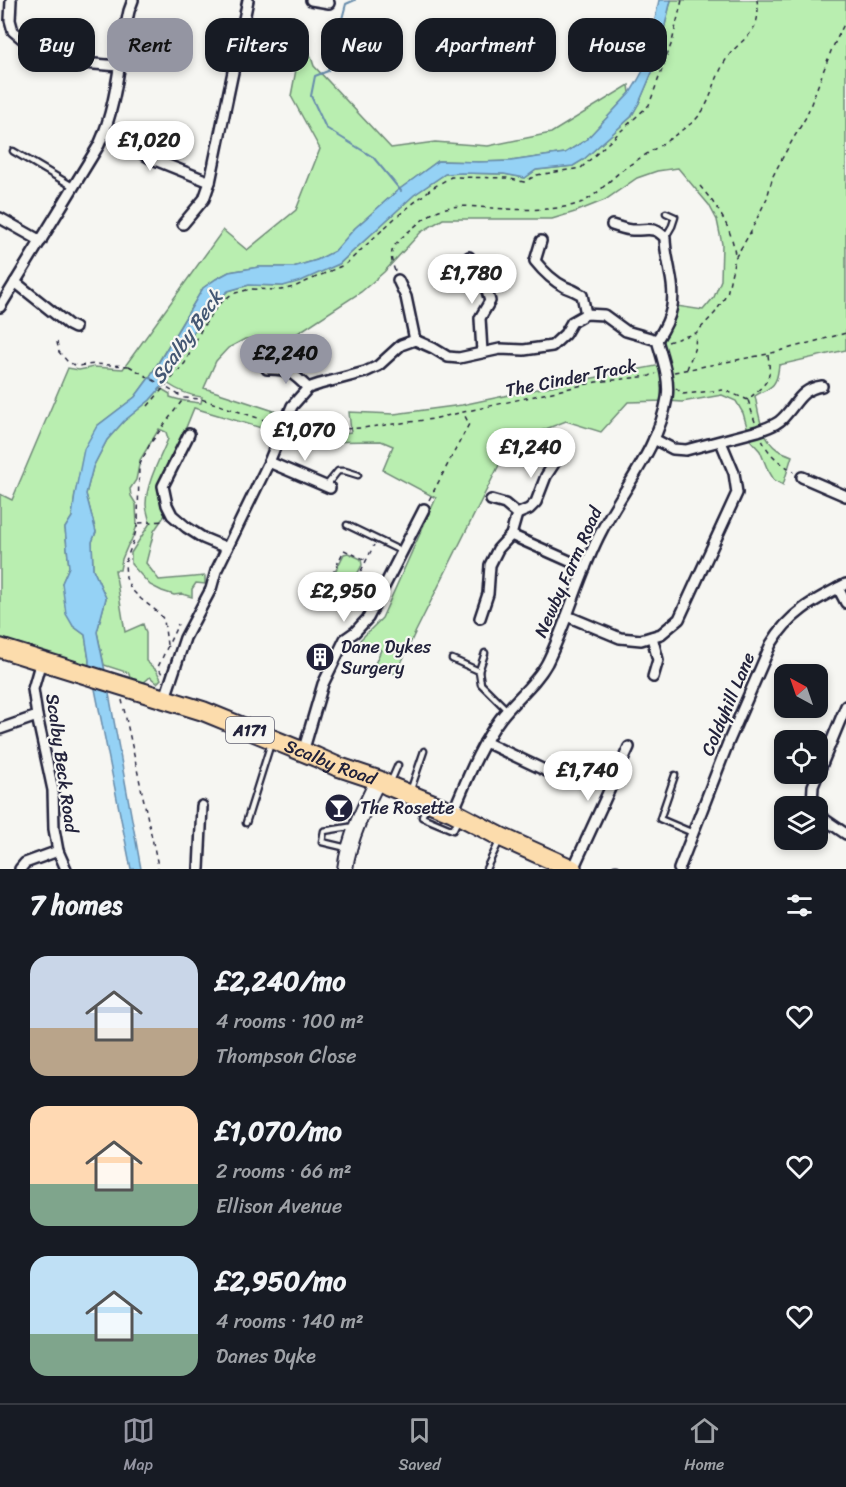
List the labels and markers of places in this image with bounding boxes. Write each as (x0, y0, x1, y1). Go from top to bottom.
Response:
pin: £1,020 (101, 121, 199, 172)
pin: £1,780 (423, 254, 521, 305)
pin: £2,240 (237, 334, 335, 385)
pin: £1,070 (256, 411, 354, 462)
pin: £1,240 (482, 428, 580, 479)
pin: £2,950 (295, 572, 393, 623)
place label: Dane Dykes Surgery (341, 631, 432, 684)
building icon: Dane Dykes Surgery (304, 641, 336, 673)
pin: £1,740 (539, 751, 637, 802)
bar icon: The Rosette (323, 792, 355, 824)
place label: The Rosette (360, 792, 455, 824)

